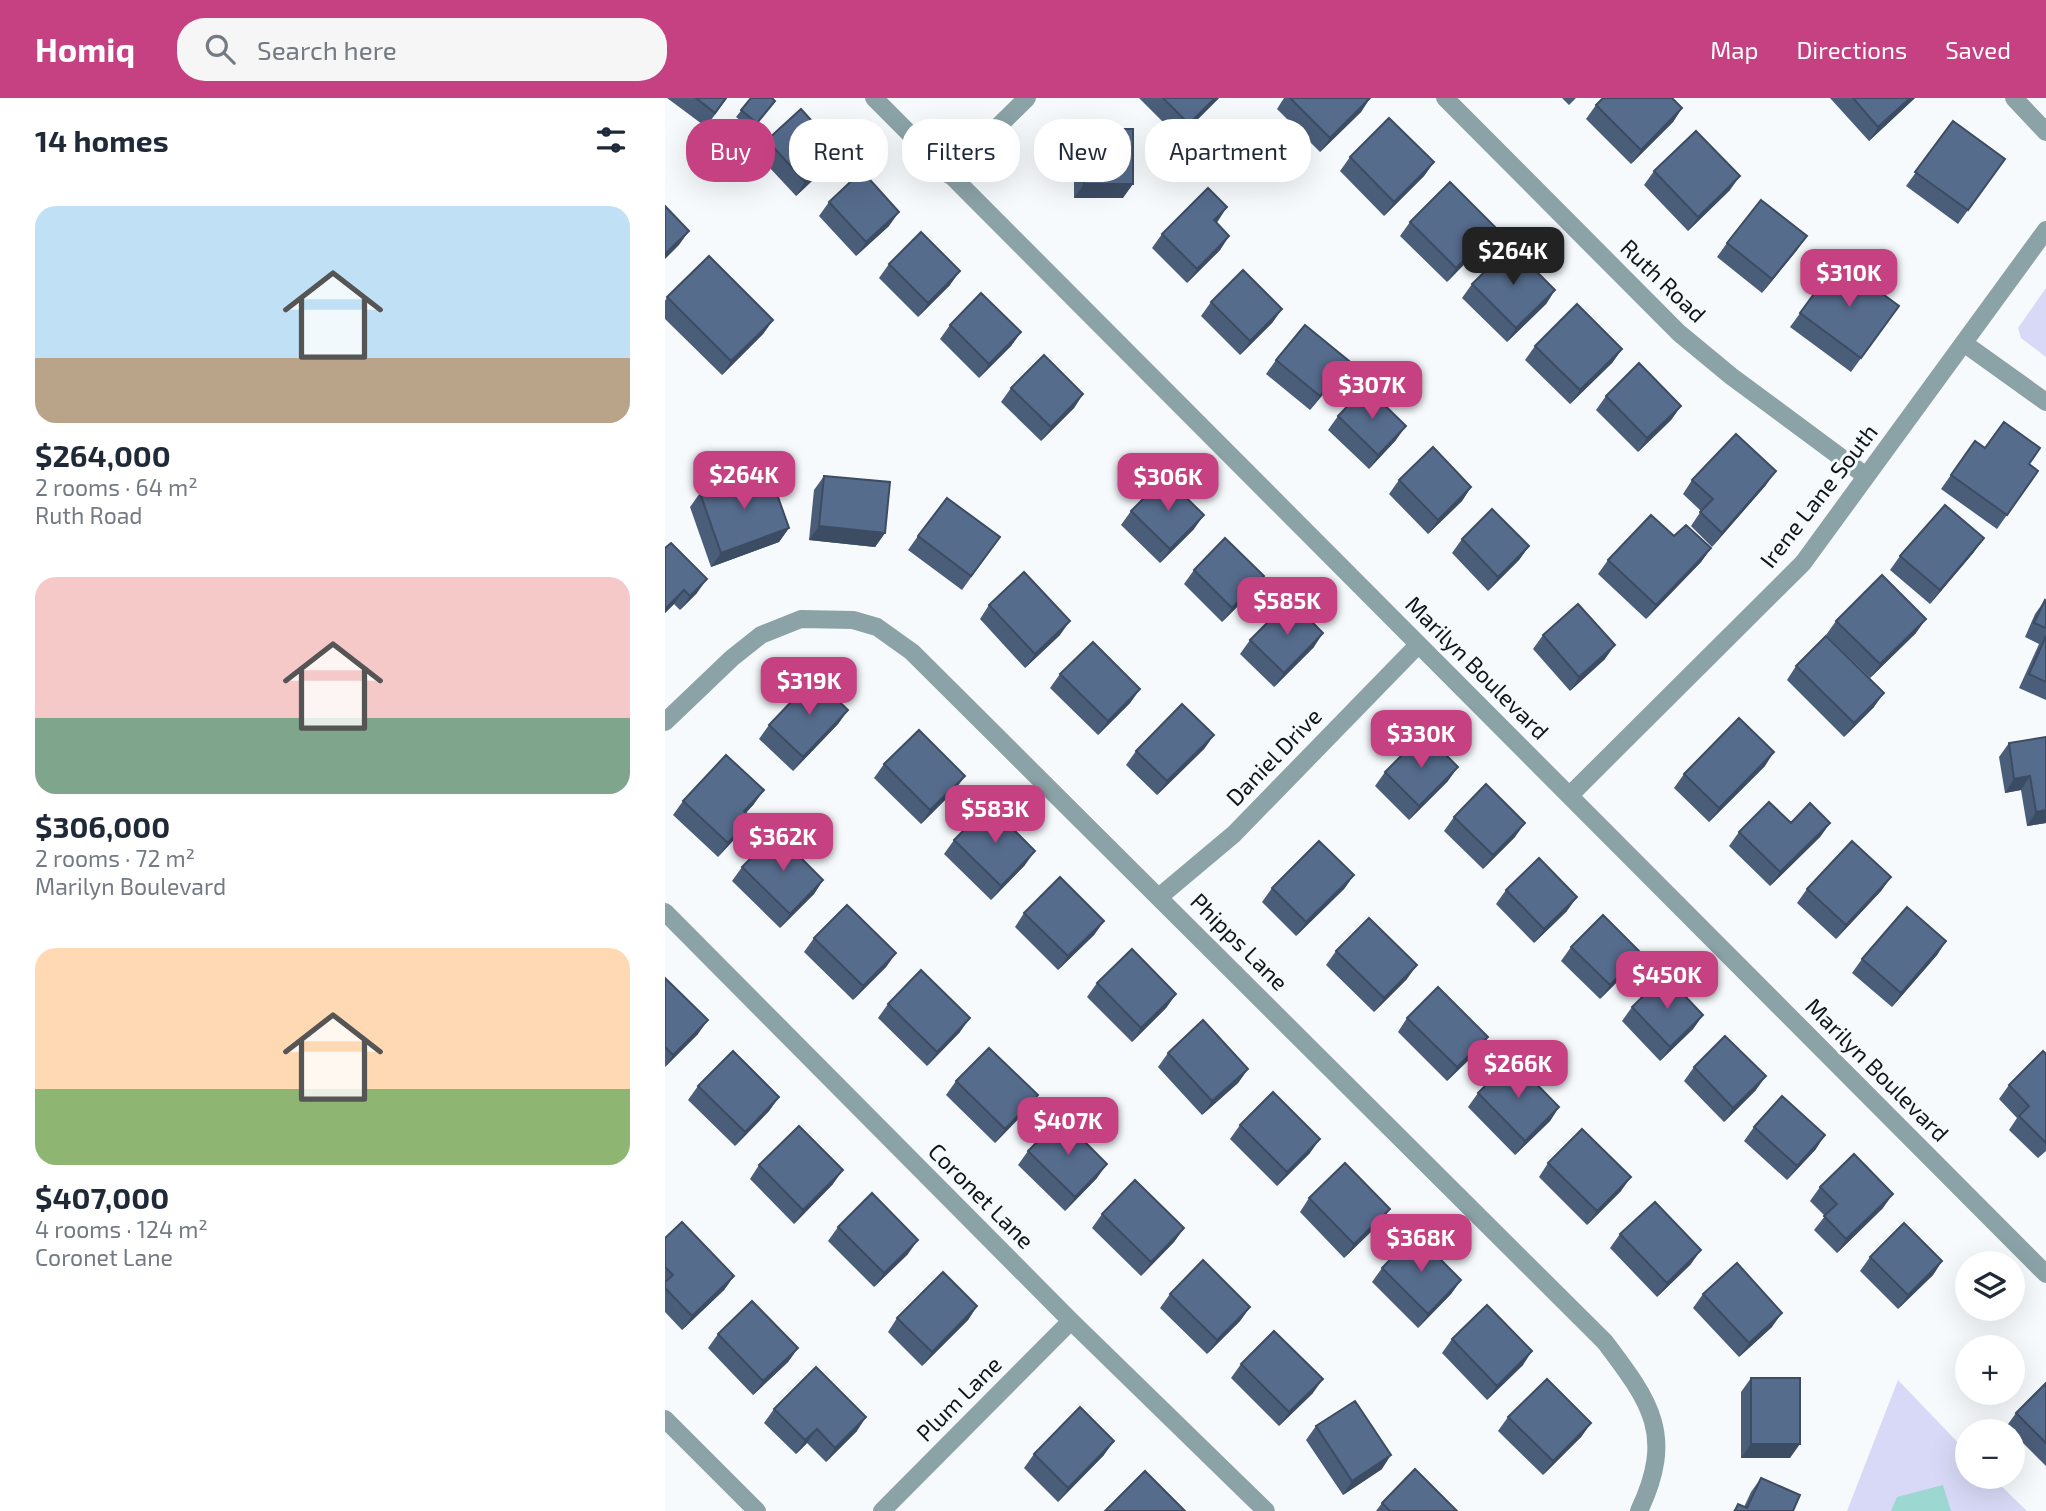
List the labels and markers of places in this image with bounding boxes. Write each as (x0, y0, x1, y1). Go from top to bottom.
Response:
pin: $264K (1464, 228, 1562, 287)
pin: $310K (1800, 250, 1898, 309)
pin: $307K (1323, 362, 1421, 421)
pin: $264K (695, 452, 793, 511)
pin: $306K (1119, 454, 1217, 513)
pin: $585K (1238, 578, 1336, 637)
pin: $319K (760, 658, 858, 717)
pin: $330K (1372, 710, 1470, 770)
pin: $583K (946, 786, 1044, 845)
pin: $362K (734, 814, 832, 873)
pin: $450K (1618, 951, 1716, 1011)
pin: $266K (1469, 1040, 1567, 1100)
pin: $407K (1019, 1098, 1117, 1157)
pin: $368K (1372, 1214, 1470, 1274)

